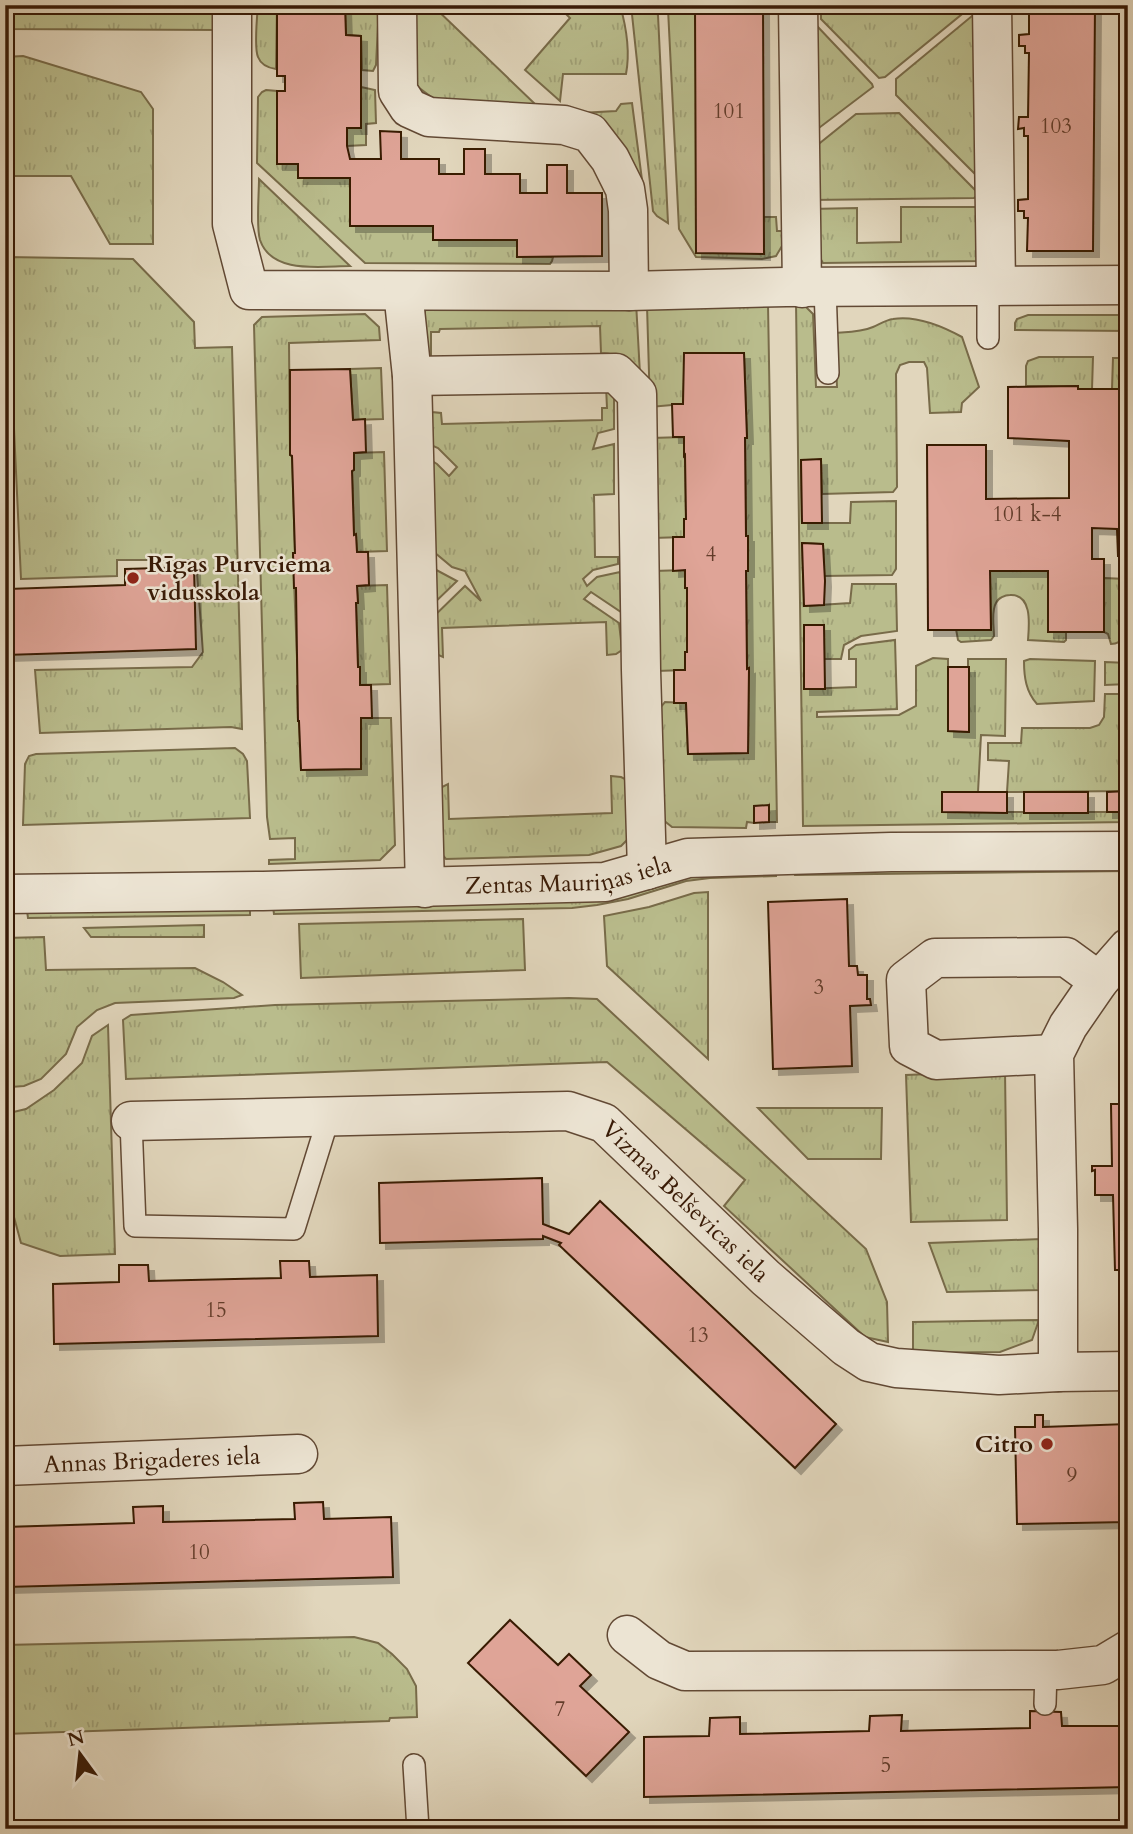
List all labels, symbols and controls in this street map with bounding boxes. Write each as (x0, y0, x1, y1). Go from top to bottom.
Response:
house number: 101 (713, 97, 745, 126)
house number: 103 (1040, 112, 1072, 141)
house number: 101 k-4 (992, 500, 1062, 529)
house number: 4 (706, 540, 717, 569)
place label: Rīgas Purvciema vidusskola (147, 548, 331, 609)
marker: Rīgas Purvciema vidusskola (125, 570, 141, 586)
street label: Zentas Mauriņas iela (464, 848, 676, 903)
house number: 3 (814, 973, 824, 1002)
street label: Vizmas Belševicas iela (594, 1113, 777, 1290)
house number: 15 (205, 1296, 227, 1325)
house number: 13 (687, 1321, 709, 1350)
place label: Citro (975, 1428, 1033, 1461)
marker: Citro (1039, 1436, 1055, 1452)
street label: Annas Brigaderes iela (43, 1440, 262, 1481)
house number: 9 (1067, 1461, 1078, 1490)
house number: 10 (188, 1538, 210, 1567)
house number: 7 (555, 1695, 566, 1724)
north arrow (46, 1718, 116, 1788)
text: N (65, 1724, 88, 1753)
house number: 5 (881, 1751, 891, 1780)

